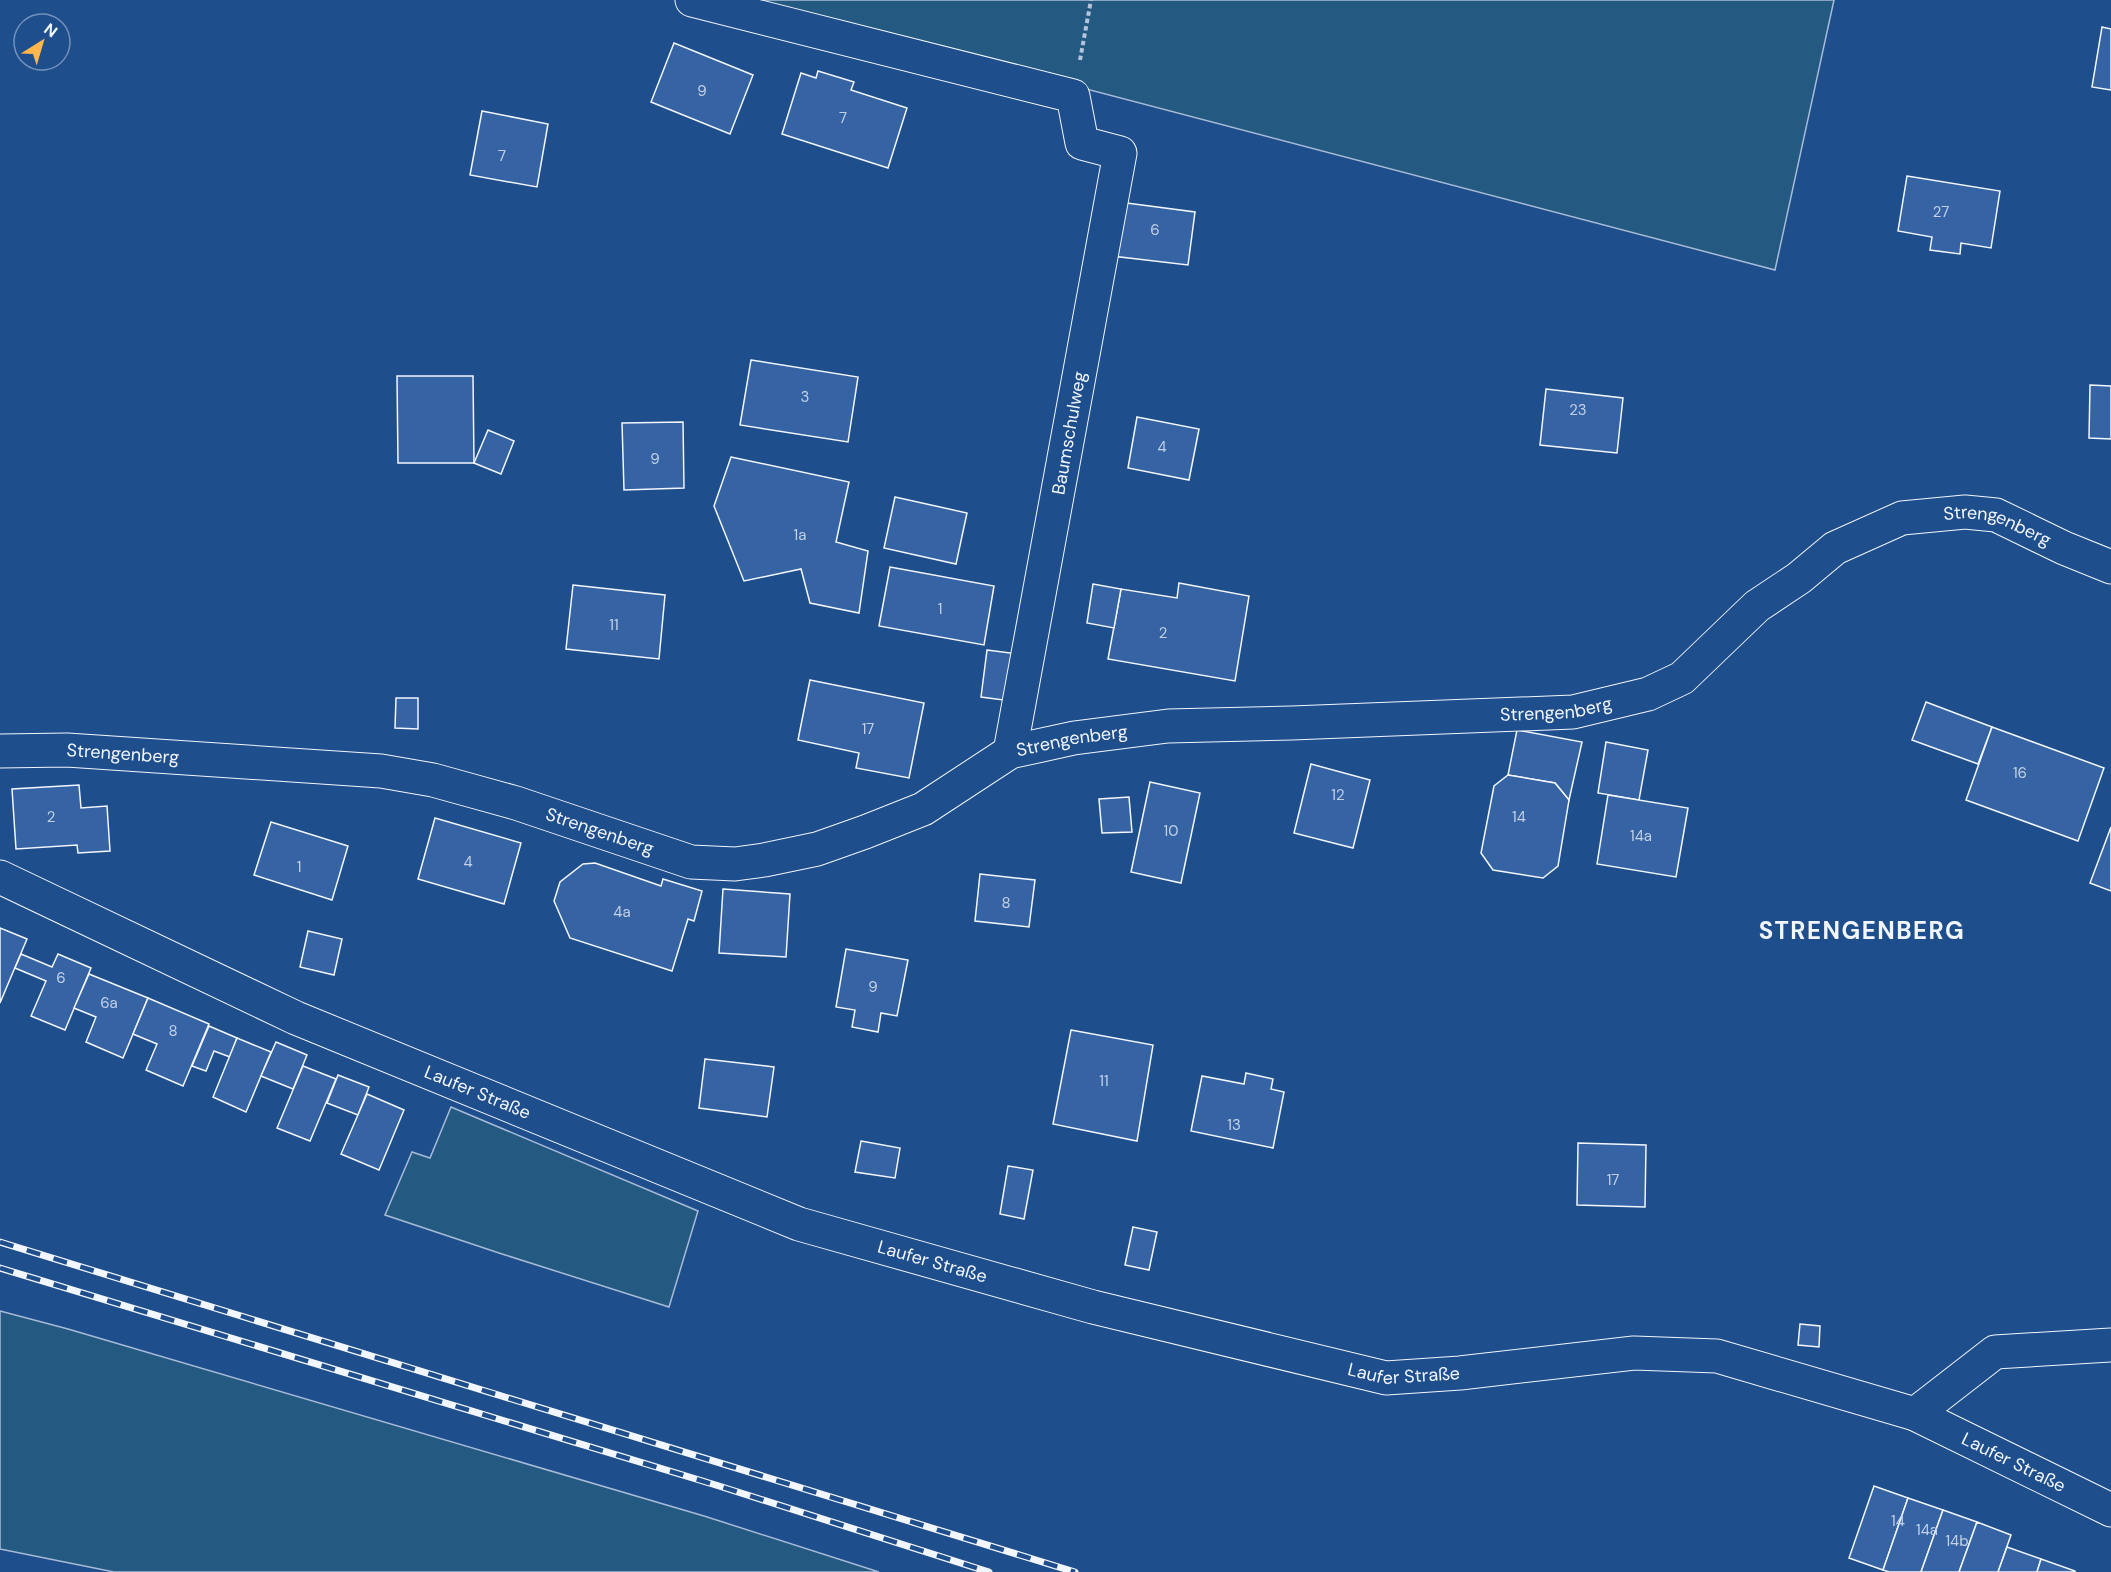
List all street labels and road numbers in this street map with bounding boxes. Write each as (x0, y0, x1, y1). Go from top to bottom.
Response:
street label: Baumschulweg (1046, 370, 1092, 496)
street label: Strengenberg (1942, 500, 2055, 552)
street label: Strengenberg (1500, 691, 1614, 727)
street label: Strengenberg (1014, 719, 1129, 762)
street label: Strengenberg (66, 738, 180, 769)
street label: Strengenberg (543, 802, 657, 861)
street label: Laufer Straße (421, 1060, 534, 1125)
street label: Laufer Straße (875, 1235, 990, 1289)
street label: Laufer Straße (1345, 1357, 1461, 1390)
street label: Laufer Straße (1958, 1427, 2070, 1498)

